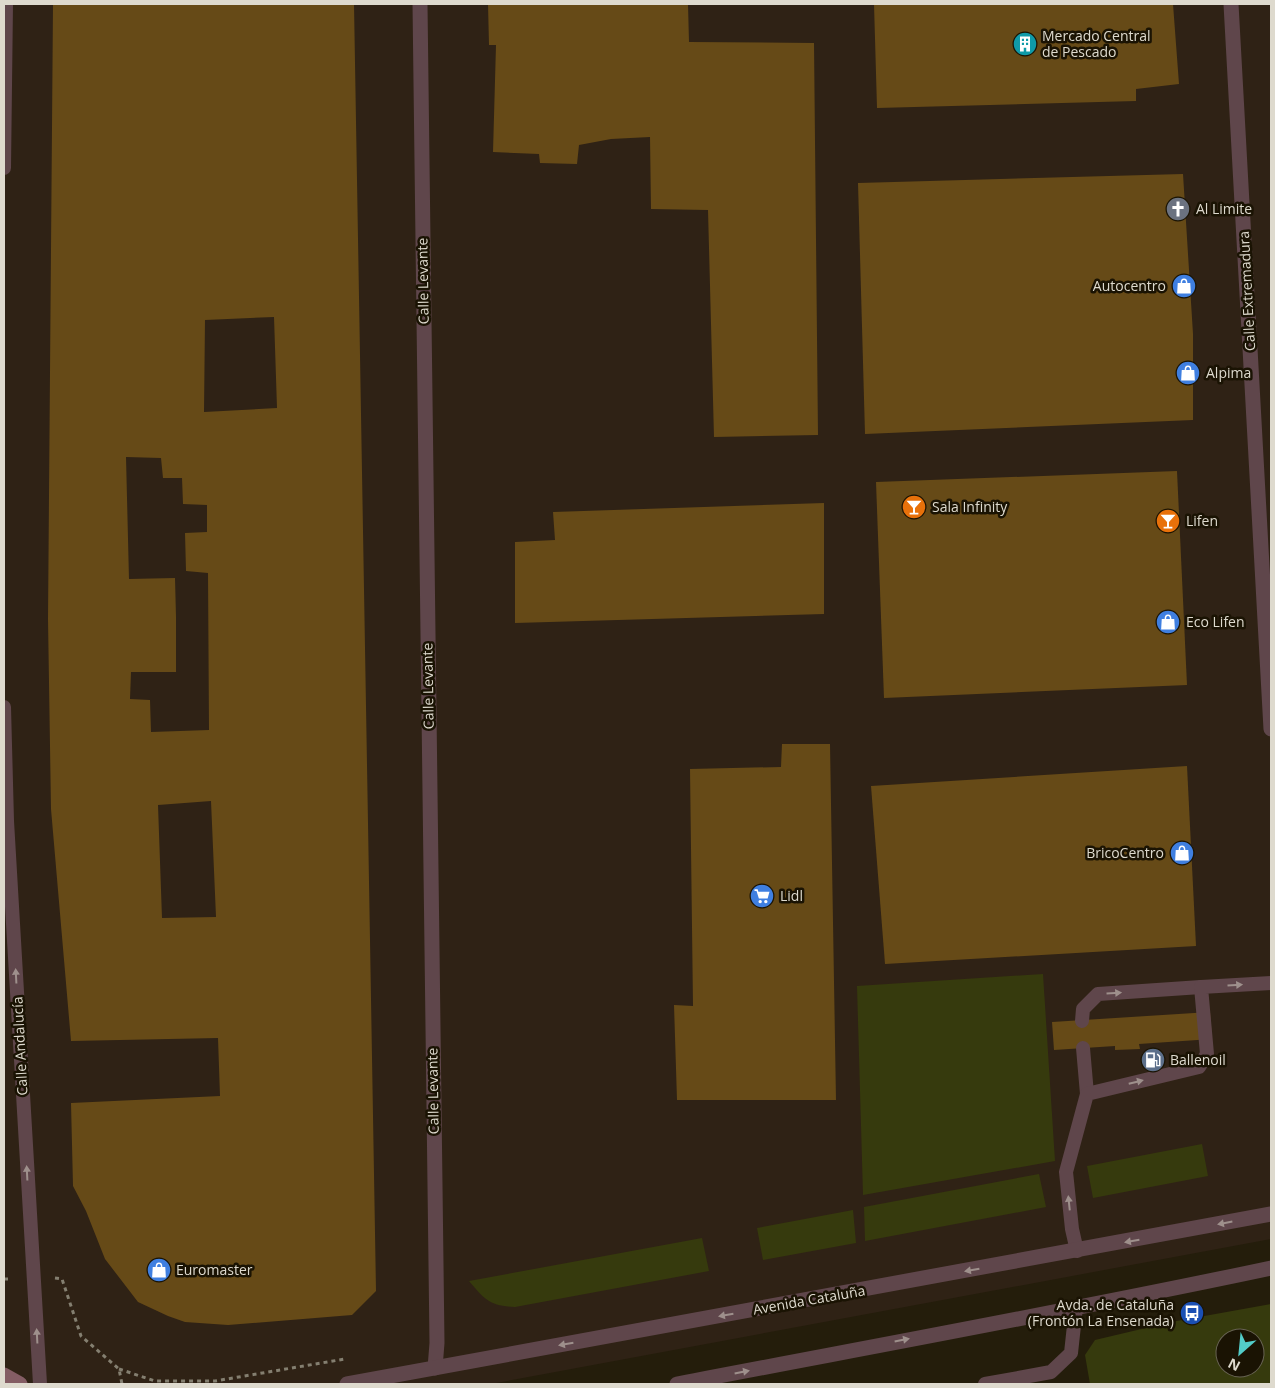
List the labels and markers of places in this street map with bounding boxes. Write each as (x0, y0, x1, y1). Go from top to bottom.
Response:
place label: Mercado Central de Pescado (1042, 26, 1151, 61)
building icon: Mercado Central de Pescado (1012, 31, 1038, 57)
church icon: Al Limite (1165, 196, 1191, 222)
place label: Al Limite (1196, 199, 1252, 218)
shop icon: Autocentro (1171, 273, 1197, 299)
place label: Autocentro (1093, 276, 1166, 295)
shop icon: Alpima (1175, 360, 1201, 386)
place label: Alpima (1206, 363, 1251, 382)
bar icon: Sala Infinity (901, 494, 927, 520)
place label: Sala Infinity (932, 497, 1008, 516)
bar icon: Lifen (1155, 508, 1181, 534)
place label: Lifen (1186, 511, 1218, 530)
shop icon: Eco Lifen (1155, 609, 1181, 635)
place label: Eco Lifen (1186, 612, 1245, 631)
shop icon: BricoCentro (1169, 840, 1195, 866)
place label: BricoCentro (1086, 843, 1164, 862)
supermarket icon: Lidl (749, 883, 775, 909)
place label: Lidl (780, 886, 803, 905)
fuel station icon: Ballenoil (1140, 1047, 1166, 1073)
place label: Ballenoil (1170, 1050, 1226, 1069)
shop icon: Euromaster (146, 1257, 172, 1283)
place label: Euromaster (176, 1260, 253, 1279)
place label: Avda. de Cataluña (Frontón La Ensenada) (1028, 1295, 1174, 1330)
bus stop icon: Avda. de Cataluña (Frontón La Ensenada) (1179, 1300, 1205, 1326)

